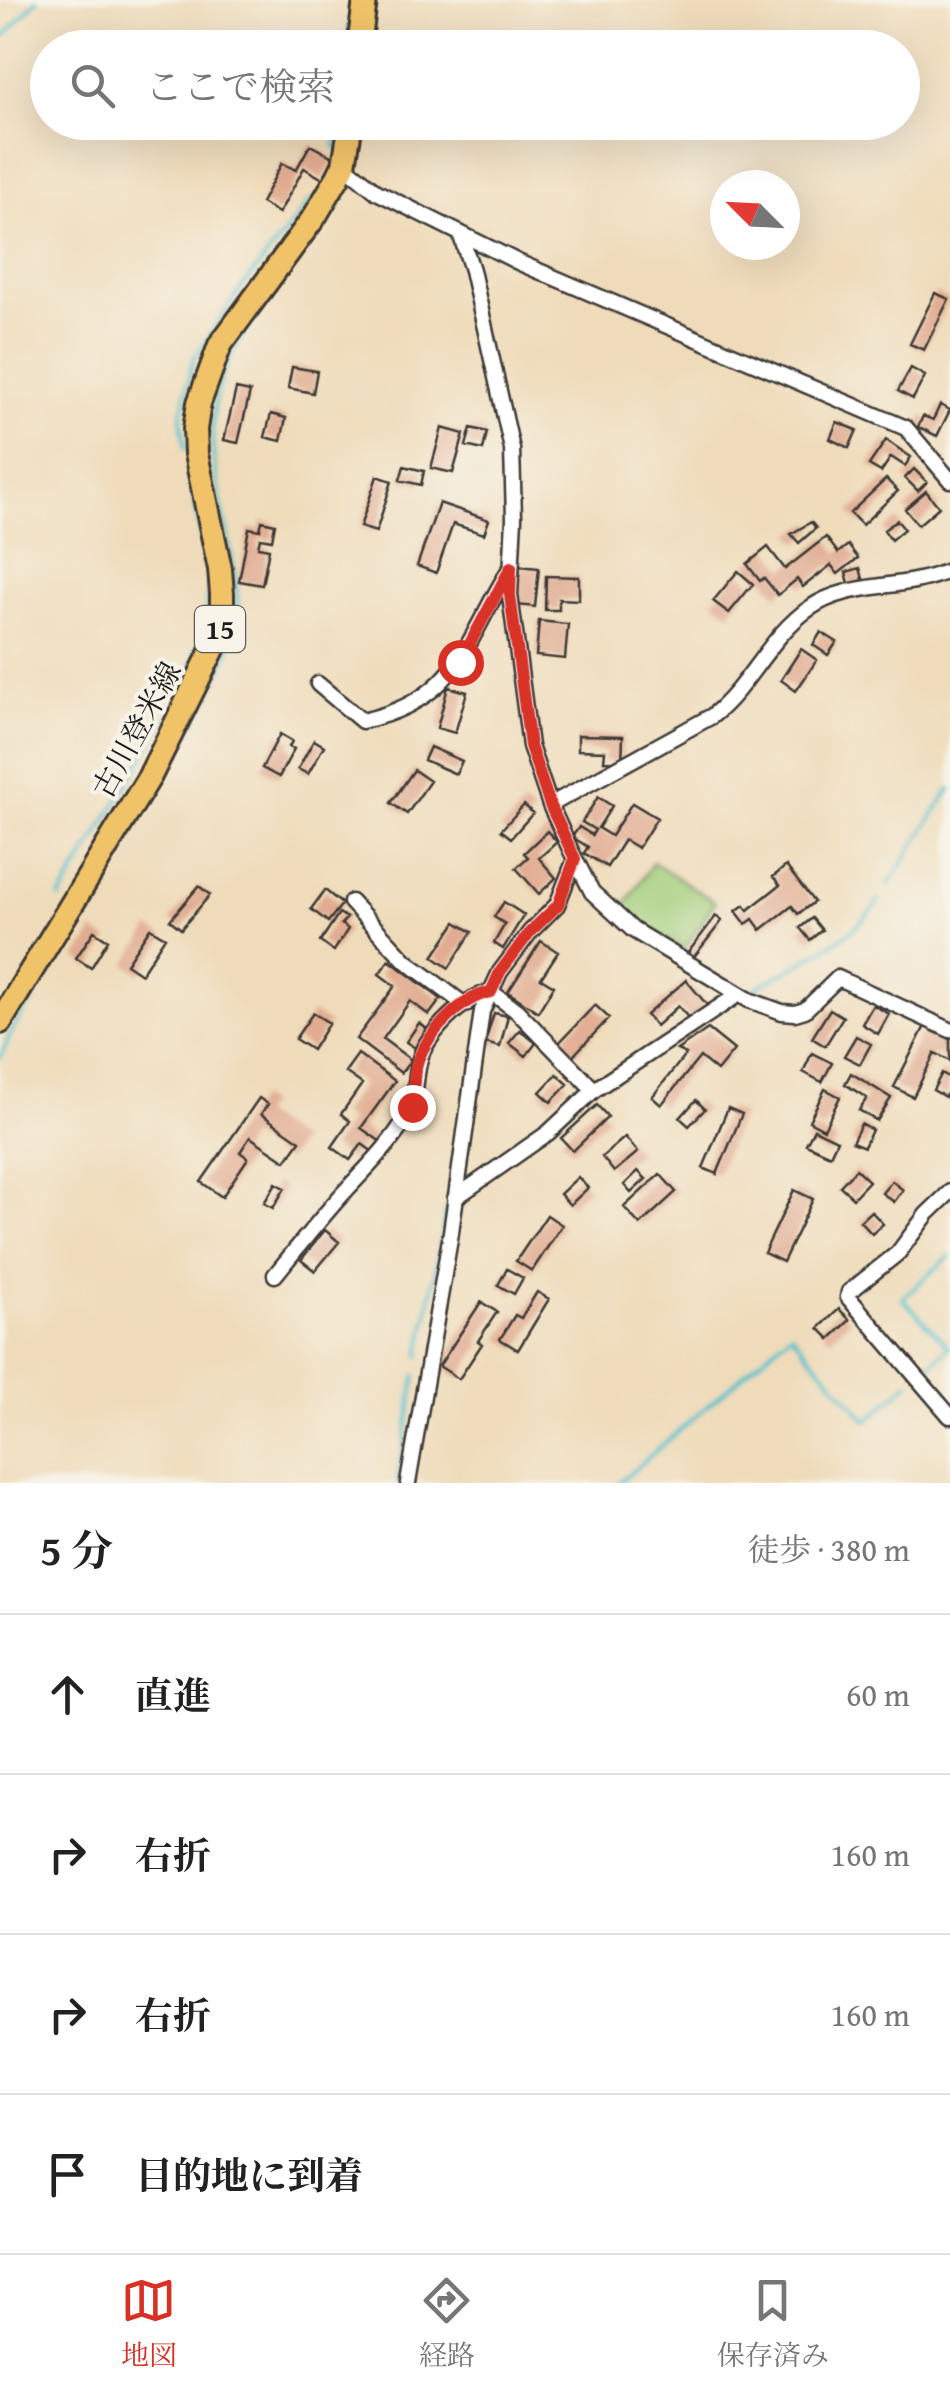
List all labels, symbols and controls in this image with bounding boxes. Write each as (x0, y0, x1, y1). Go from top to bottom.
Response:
search box (30, 30, 920, 140)
icon: search (65, 58, 120, 113)
text: ここで検索 (145, 58, 335, 114)
north arrow (710, 170, 800, 260)
road number: 15 (195, 606, 245, 652)
route start (438, 640, 484, 686)
street label: 古川登米線 (81, 653, 192, 806)
route end (390, 1085, 436, 1131)
text: 5 分 (40, 1519, 113, 1580)
text: 徒歩 · 380 m (747, 1526, 910, 1573)
icon: ahead (40, 1667, 95, 1722)
text: 直進 (135, 1667, 211, 1723)
text: 60 m (846, 1671, 910, 1718)
icon: right (40, 1827, 95, 1882)
text: 右折 (135, 1827, 211, 1883)
text: 160 m (831, 1831, 910, 1878)
icon: right (40, 1987, 95, 2042)
text: 右折 (135, 1987, 211, 2043)
text: 160 m (831, 1991, 910, 2038)
icon: arrive (40, 2147, 95, 2202)
text: 目的地に到着 (135, 2147, 363, 2203)
tab: 地図 (121, 2273, 177, 2375)
tab: 経路 (419, 2273, 475, 2375)
tab: 保存済み (717, 2273, 829, 2375)

